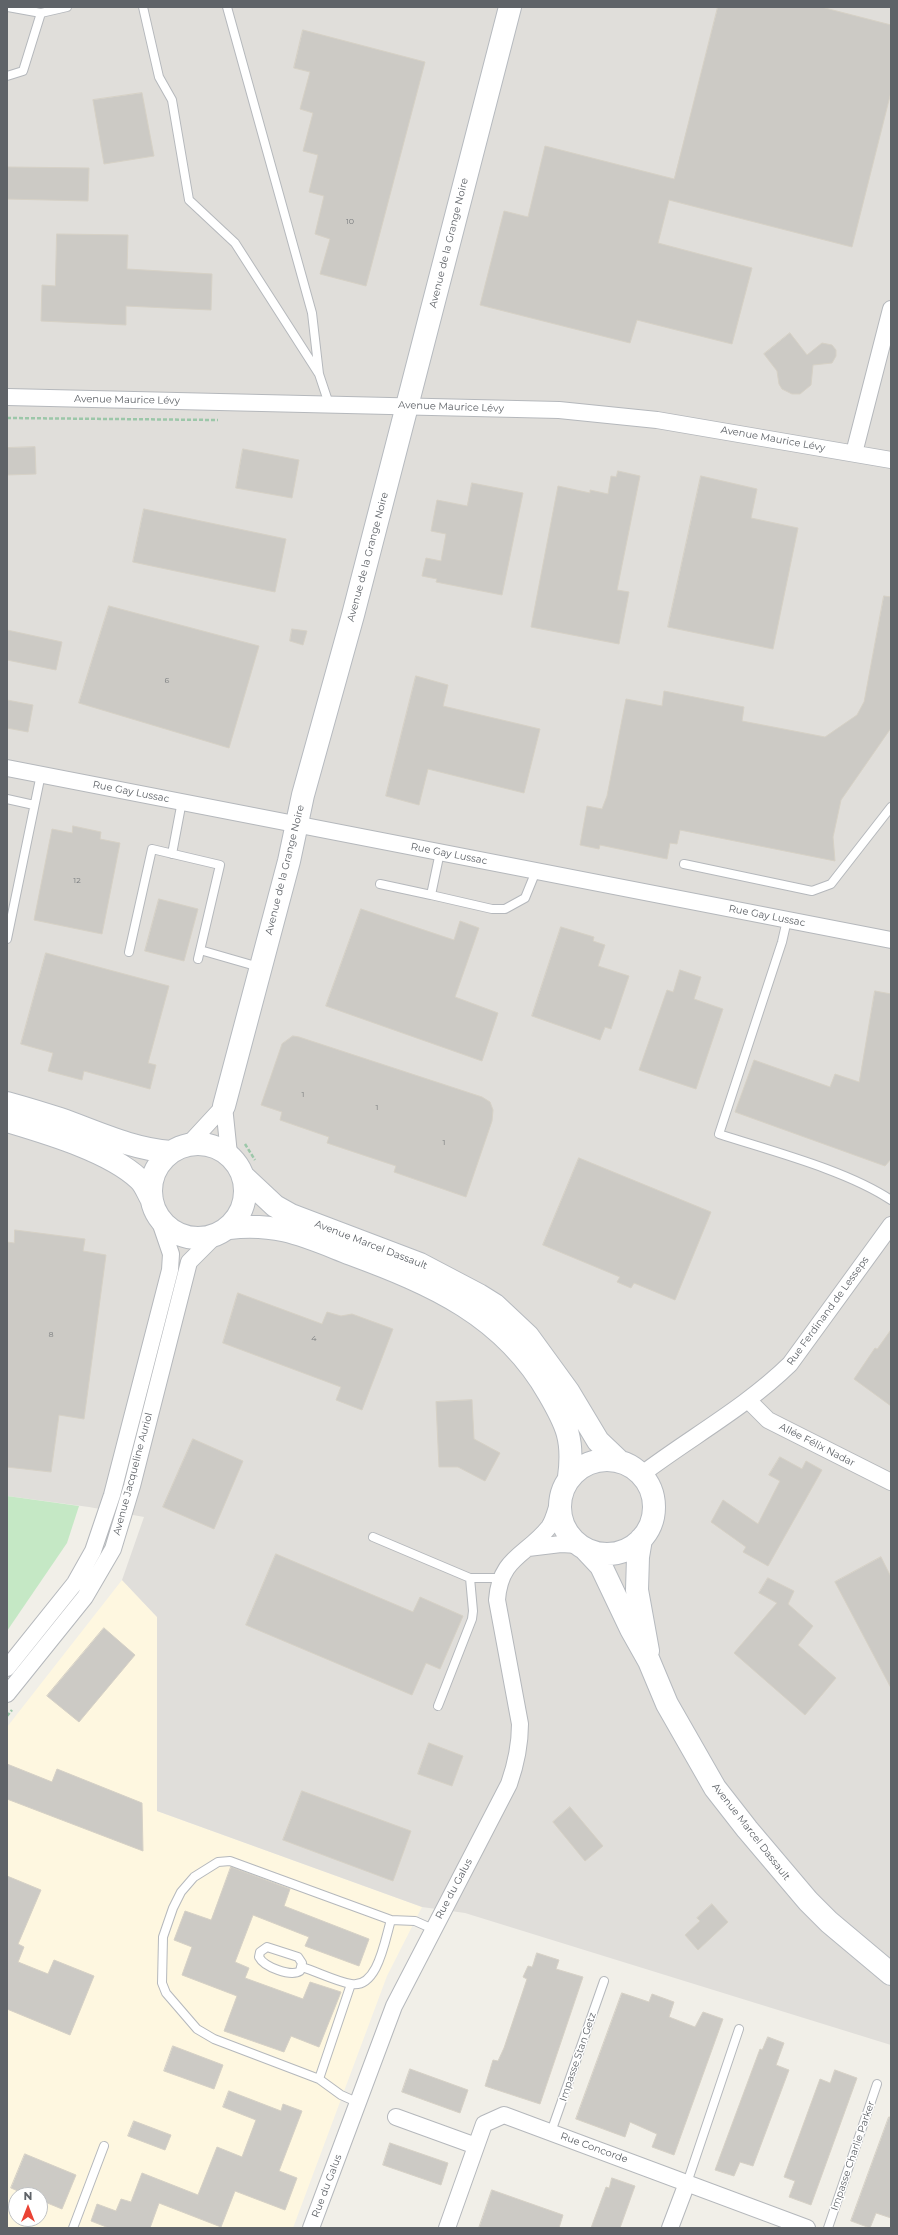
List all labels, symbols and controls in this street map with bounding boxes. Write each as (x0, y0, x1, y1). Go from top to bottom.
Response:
street label: Avenue de la Grange Noire (427, 177, 471, 309)
house number: 10 (346, 217, 354, 227)
street label: Avenue Maurice Lévy (74, 393, 180, 407)
street label: Avenue Maurice Lévy (398, 399, 504, 415)
street label: Avenue Maurice Lévy (720, 424, 826, 454)
street label: Avenue de la Grange Noire (345, 491, 391, 623)
house number: 6 (165, 676, 169, 686)
street label: Rue Gay Lussac (92, 779, 170, 805)
street label: Avenue de la Grange Noire (263, 804, 307, 936)
street label: Rue Gay Lussac (410, 841, 488, 867)
house number: 12 (73, 876, 81, 886)
street label: Rue Gay Lussac (728, 903, 806, 929)
house number: 1 (302, 1090, 304, 1100)
house number: 1 (376, 1103, 378, 1113)
house number: 1 (443, 1138, 445, 1148)
street label: Avenue Marcel Dassault (313, 1218, 429, 1272)
street label: Rue Ferdinand de Lesseps (784, 1254, 872, 1368)
house number: 8 (48, 1330, 54, 1340)
house number: 4 (311, 1334, 317, 1344)
street label: Avenue Jacqueline Auriol (111, 1411, 155, 1537)
street label: Allée Félix Nadar (777, 1421, 857, 1469)
street label: Avenue Marcel Dassault (709, 1781, 793, 1883)
street label: Rue du Galus (433, 1857, 475, 1921)
street label: Impasse Stan Getz (557, 2011, 599, 2103)
street label: Impasse Charlie Parker (829, 2100, 877, 2212)
street label: Rue Concorde (559, 2130, 629, 2166)
street label: Rue du Galus (309, 2153, 345, 2219)
north arrow (8, 2187, 48, 2227)
text: N (24, 2189, 32, 2203)

